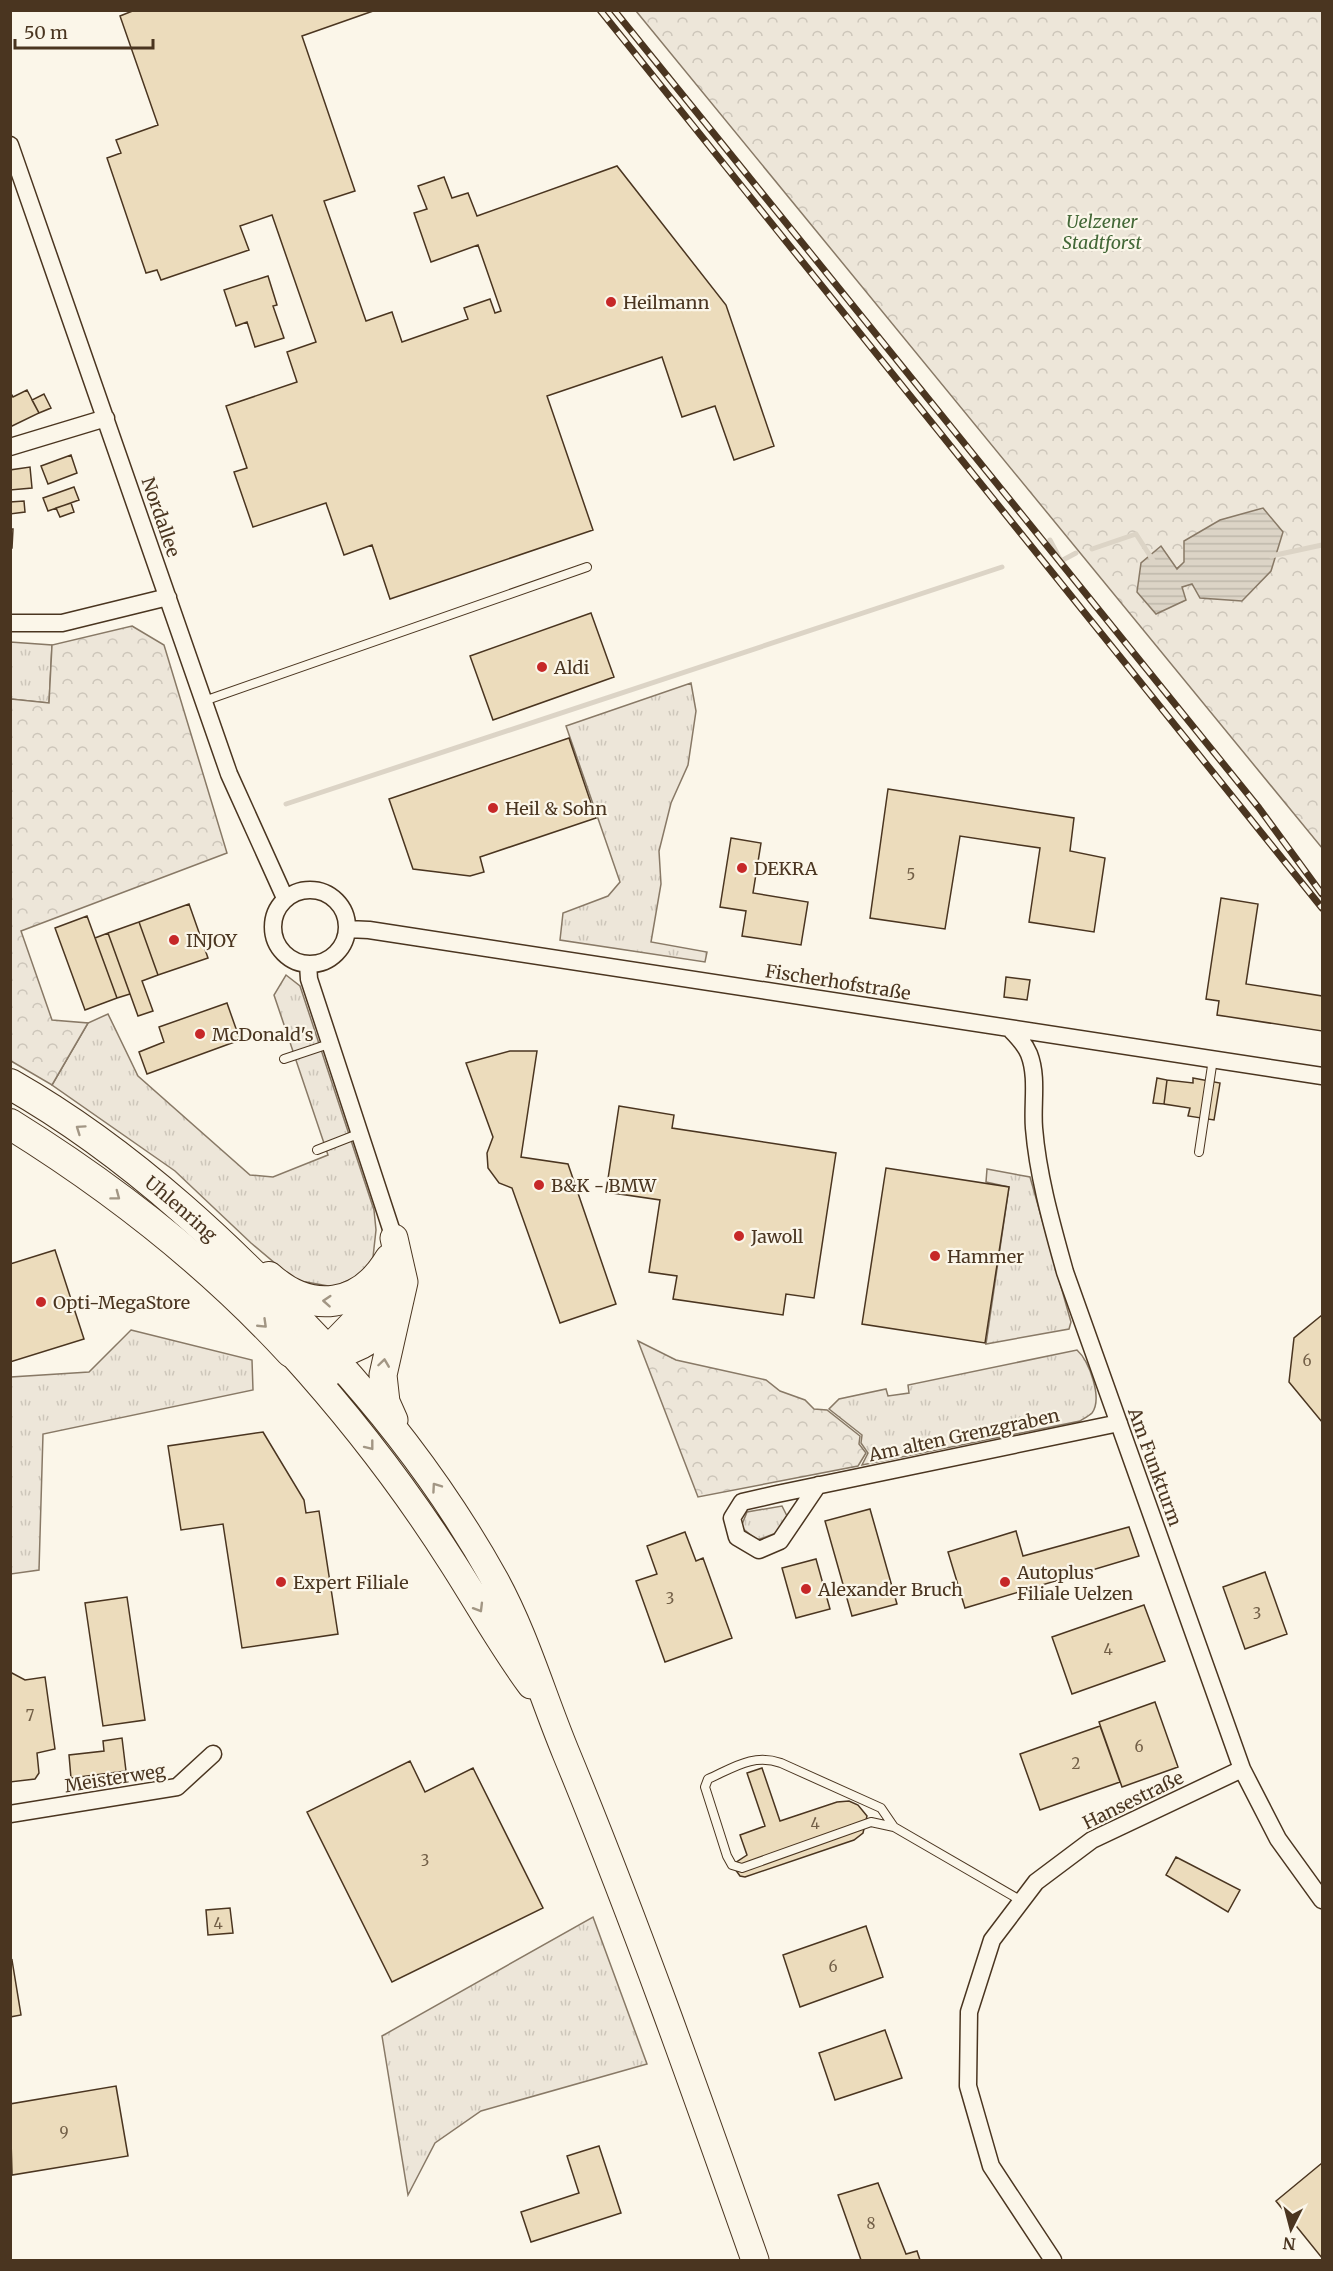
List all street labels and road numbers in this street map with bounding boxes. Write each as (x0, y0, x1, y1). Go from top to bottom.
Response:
street label: Nordallee (137, 474, 185, 560)
street label: Fischerhofstraße (764, 959, 912, 1005)
street label: Uhlenring (140, 1171, 222, 1246)
street label: Am alten Grenzgraben (865, 1404, 1062, 1467)
street label: Am Funkturm (1123, 1404, 1187, 1529)
street label: Meisterweg (63, 1759, 167, 1797)
street label: Hansestraße (1079, 1766, 1187, 1834)

